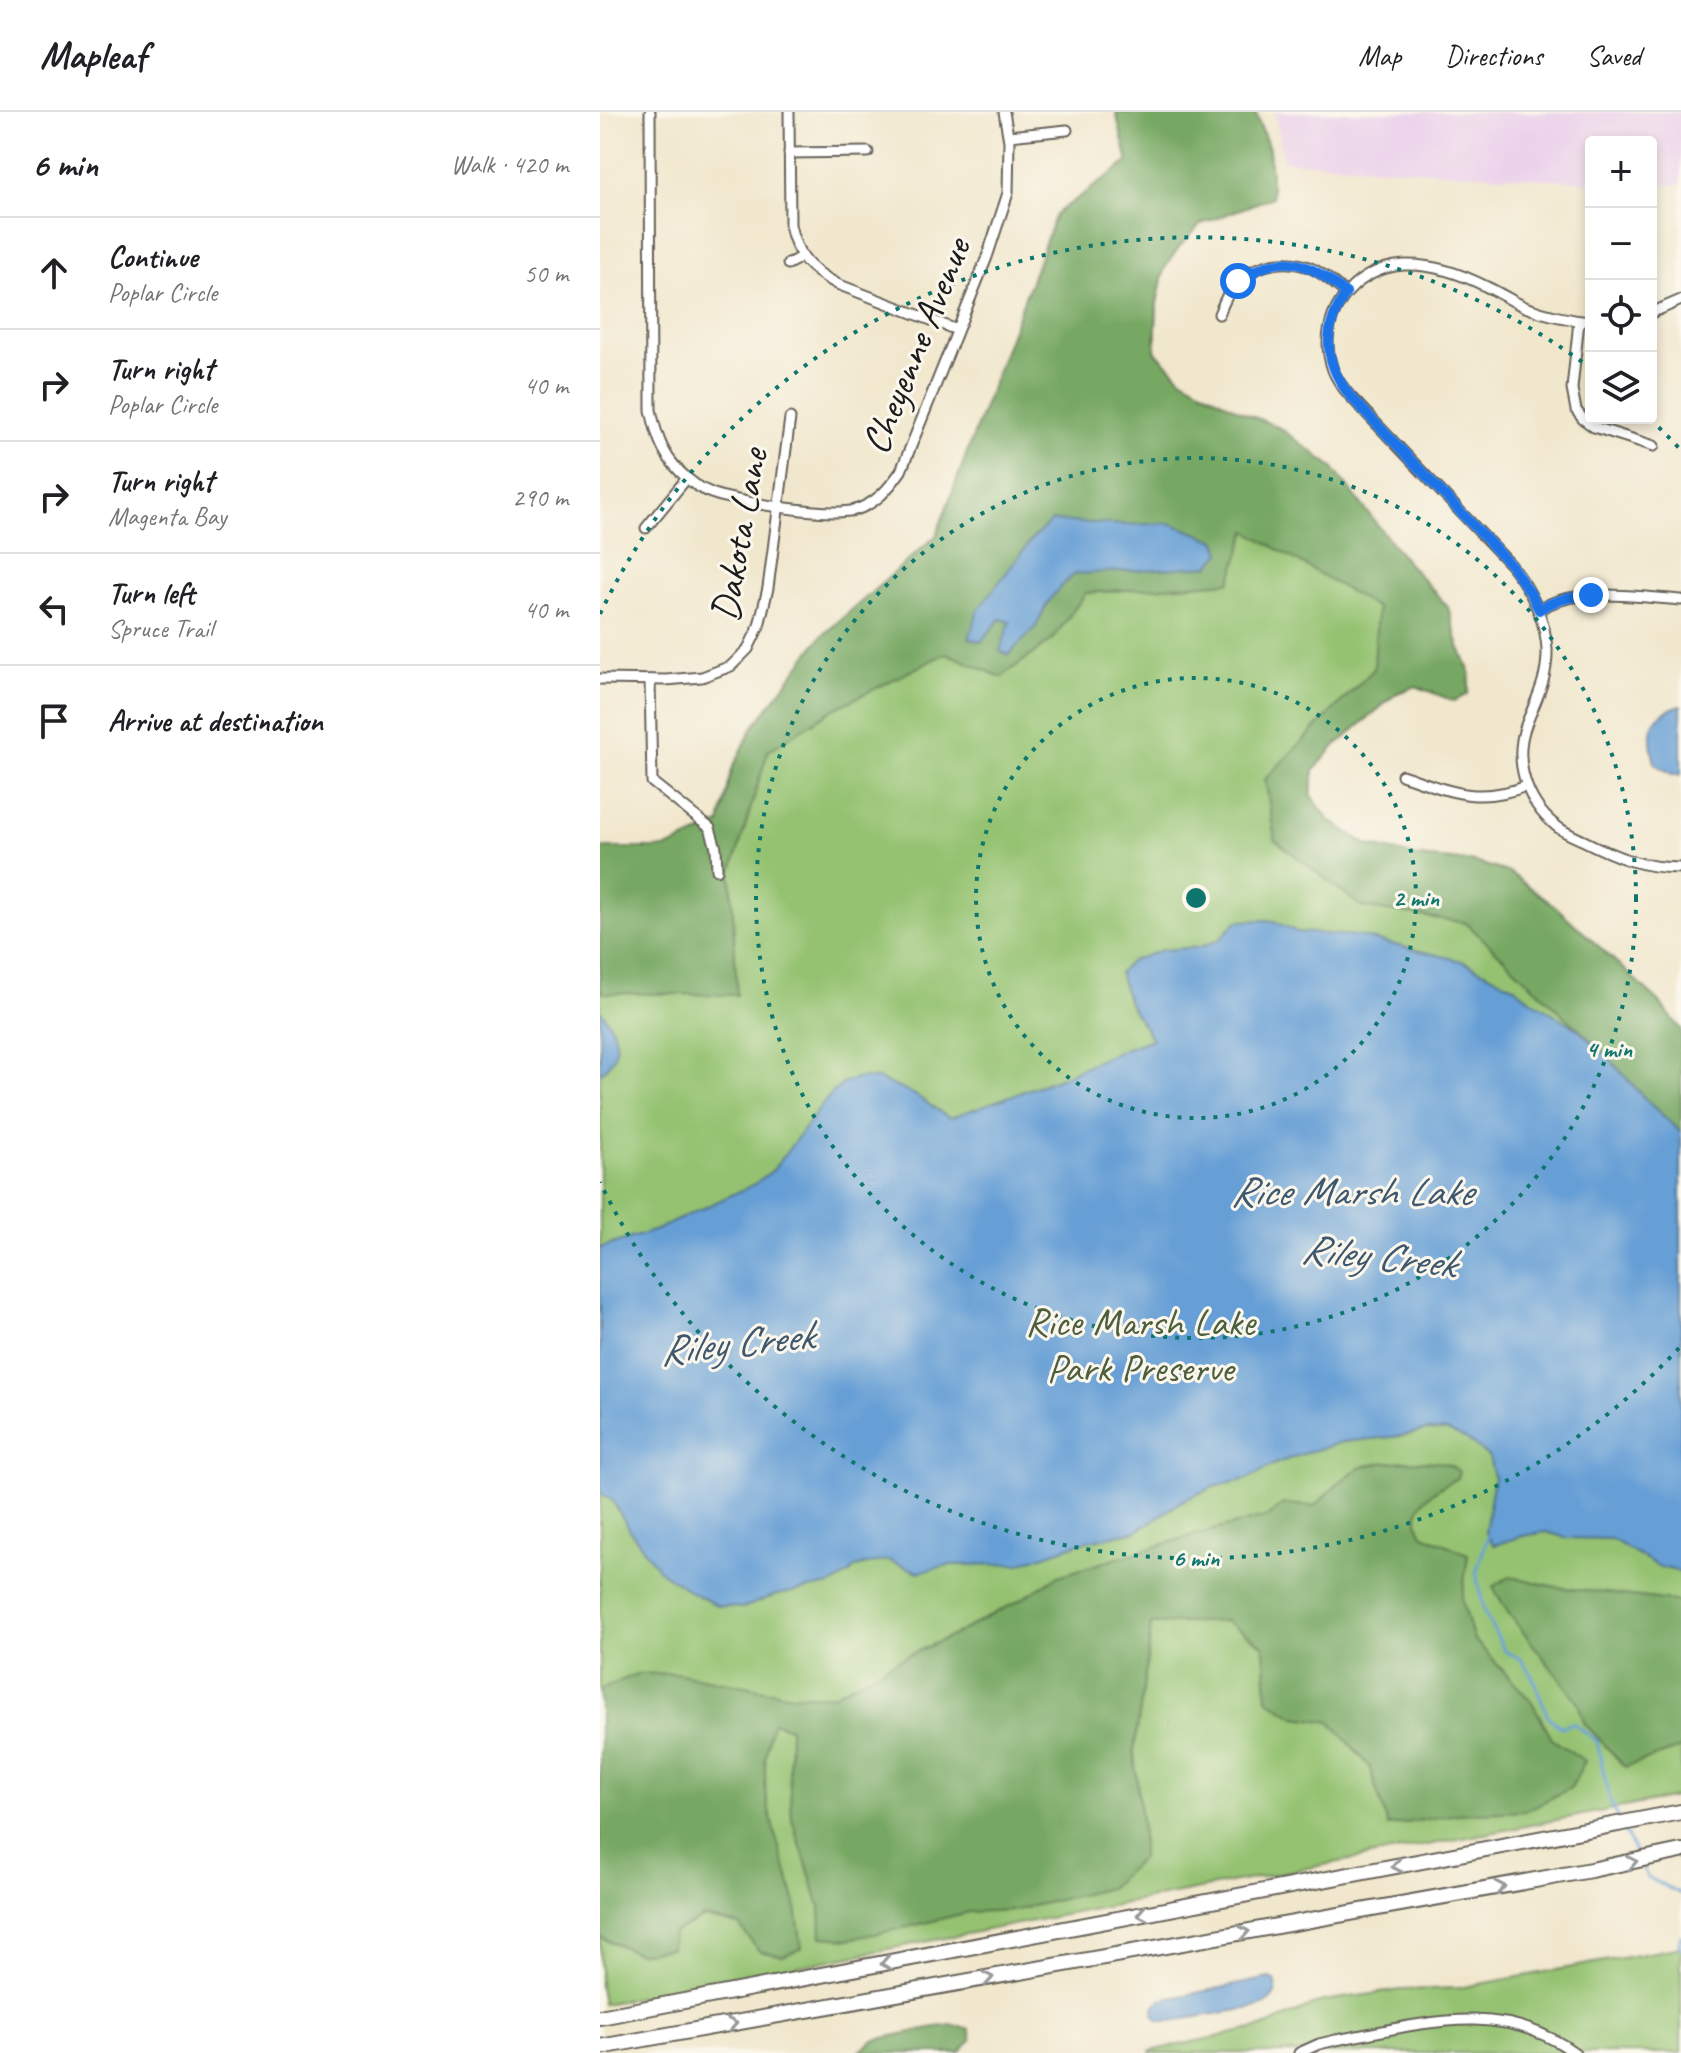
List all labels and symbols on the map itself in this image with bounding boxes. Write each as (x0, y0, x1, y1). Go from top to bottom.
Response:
street label: Cheyenne Avenue (850, 228, 983, 461)
route start (1220, 263, 1256, 299)
street label: Dakota Lane (699, 442, 779, 625)
route end (1573, 577, 1609, 613)
text: 2 min (1393, 883, 1440, 913)
centre of rings (1182, 884, 1210, 912)
text: 4 min (1586, 1034, 1633, 1064)
water label: Rice Marsh Lake (1231, 1165, 1478, 1218)
water label: Riley Creek (1299, 1222, 1464, 1291)
park label: Rice Marsh Lake Park Preserve (1025, 1297, 1258, 1393)
water label: Riley Creek (657, 1308, 822, 1377)
text: 6 min (1173, 1543, 1220, 1573)
one-way arrow (1625, 1854, 1639, 1871)
one-way arrow (1390, 1857, 1404, 1874)
one-way arrow (1493, 1879, 1507, 1896)
one-way arrow (1135, 1905, 1148, 1922)
one-way arrow (1237, 1925, 1251, 1942)
one-way arrow (879, 1953, 893, 1970)
one-way arrow (981, 1970, 995, 1987)
one-way arrow (725, 2016, 739, 2033)

